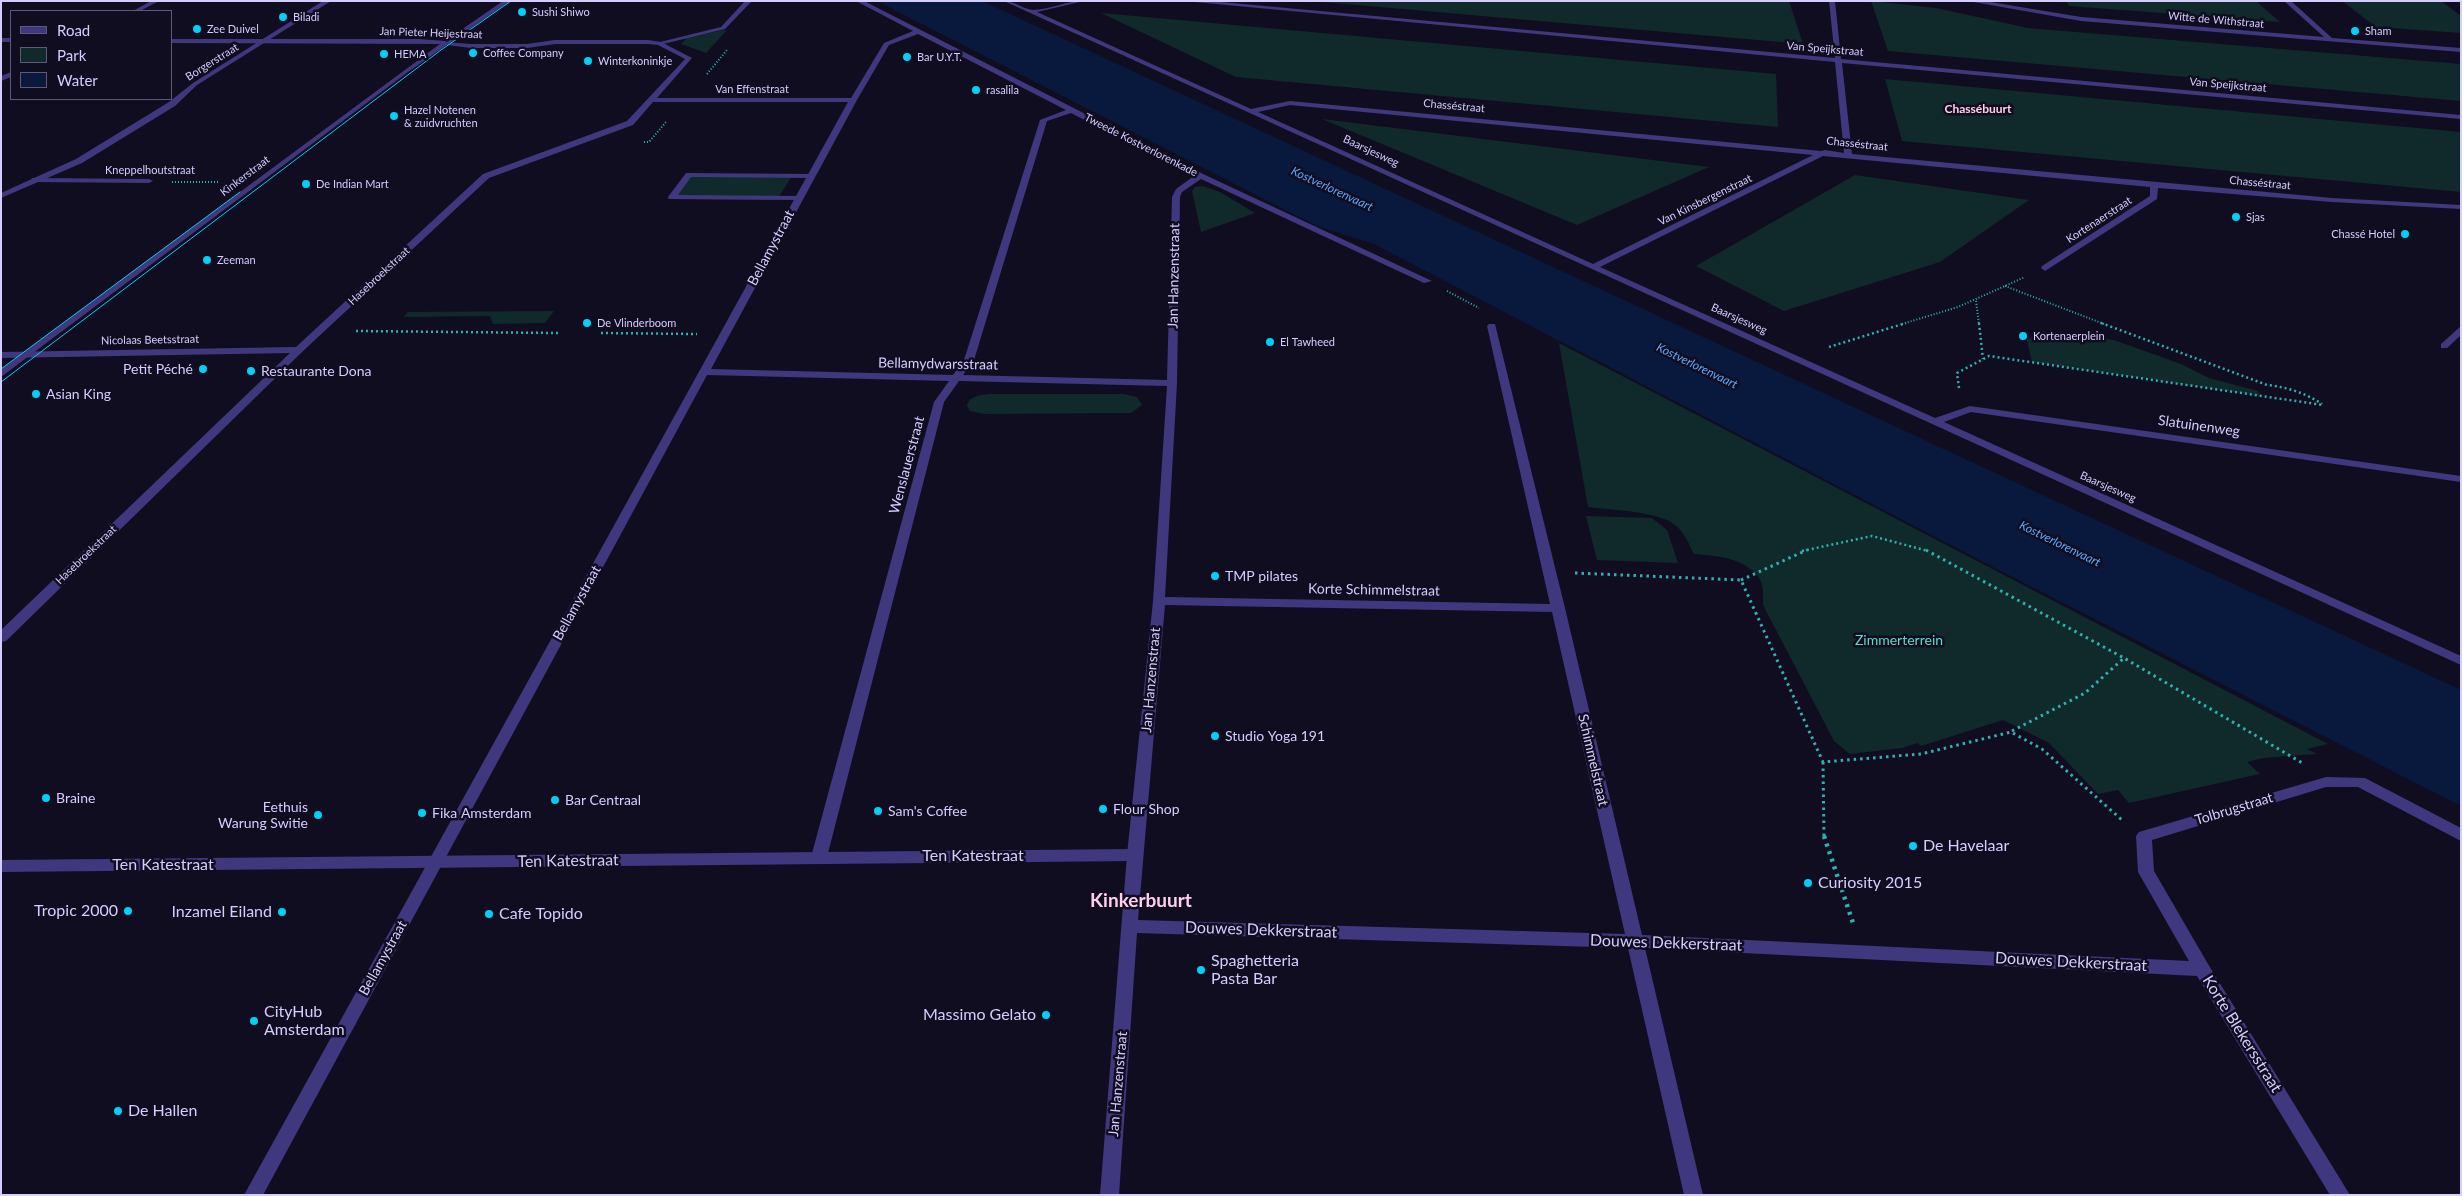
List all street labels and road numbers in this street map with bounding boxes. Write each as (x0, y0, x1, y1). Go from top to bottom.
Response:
street label: Witte de Withstraat (2167, 9, 2265, 31)
street label: Jan Pieter Heijestraat (379, 25, 483, 41)
street label: Van Speijkstraat (1786, 39, 1864, 59)
street label: Borgerstraat (183, 41, 241, 83)
street label: Van Speijkstraat (2189, 75, 2267, 95)
street label: Van Effenstraat (715, 82, 789, 96)
street label: Chasséstraat (1423, 97, 1485, 115)
street label: Tweede Kostverlorenkade (1082, 111, 1200, 179)
street label: Baarsjesweg (1341, 132, 1401, 170)
street label: Chasséstraat (1826, 134, 1888, 154)
street label: Kinkerstraat (218, 153, 272, 199)
street label: Kneppelhoutstraat (105, 163, 195, 177)
street label: Van Kinsbergenstraat (1656, 172, 1754, 228)
street label: Chasséstraat (2229, 174, 2291, 192)
street label: Kortenaerstraat (2064, 194, 2134, 246)
street label: Bellamystraat (744, 207, 798, 289)
street label: Jan Hanzenstraat (1165, 223, 1183, 329)
street label: Hasebroekstraat (346, 244, 412, 308)
street label: Baarsjesweg (1709, 301, 1769, 337)
street label: Nicolaas Beetsstraat (101, 333, 199, 347)
street label: Bellamydwarsstraat (878, 355, 998, 373)
street label: Slatuinenweg (2157, 412, 2241, 440)
street label: Wenslauerstraat (886, 414, 928, 516)
street label: Baarsjesweg (2078, 469, 2138, 505)
street label: Hasebroekstraat (53, 523, 119, 587)
street label: Bellamystraat (549, 563, 605, 643)
street label: Korte Schimmelstraat (1308, 580, 1440, 600)
street label: Jan Hanzenstraat (1138, 627, 1164, 733)
street label: Schimmelstraat (1574, 712, 1612, 808)
street label: Tolbrugstraat (2193, 789, 2275, 829)
street label: Ten Katestraat (922, 846, 1024, 866)
street label: Ten Katestraat (517, 851, 619, 871)
street label: Ten Katestraat (112, 855, 214, 875)
street label: Bellamystraat (355, 918, 411, 998)
street label: Douwes Dekkerstraat (1185, 918, 1337, 942)
street label: Douwes Dekkerstraat (1590, 931, 1742, 955)
street label: Douwes Dekkerstraat (1994, 948, 2148, 976)
street label: Korte Blekersstraat (2198, 972, 2286, 1096)
street label: Jan Hanzenstraat (1105, 1031, 1131, 1137)

